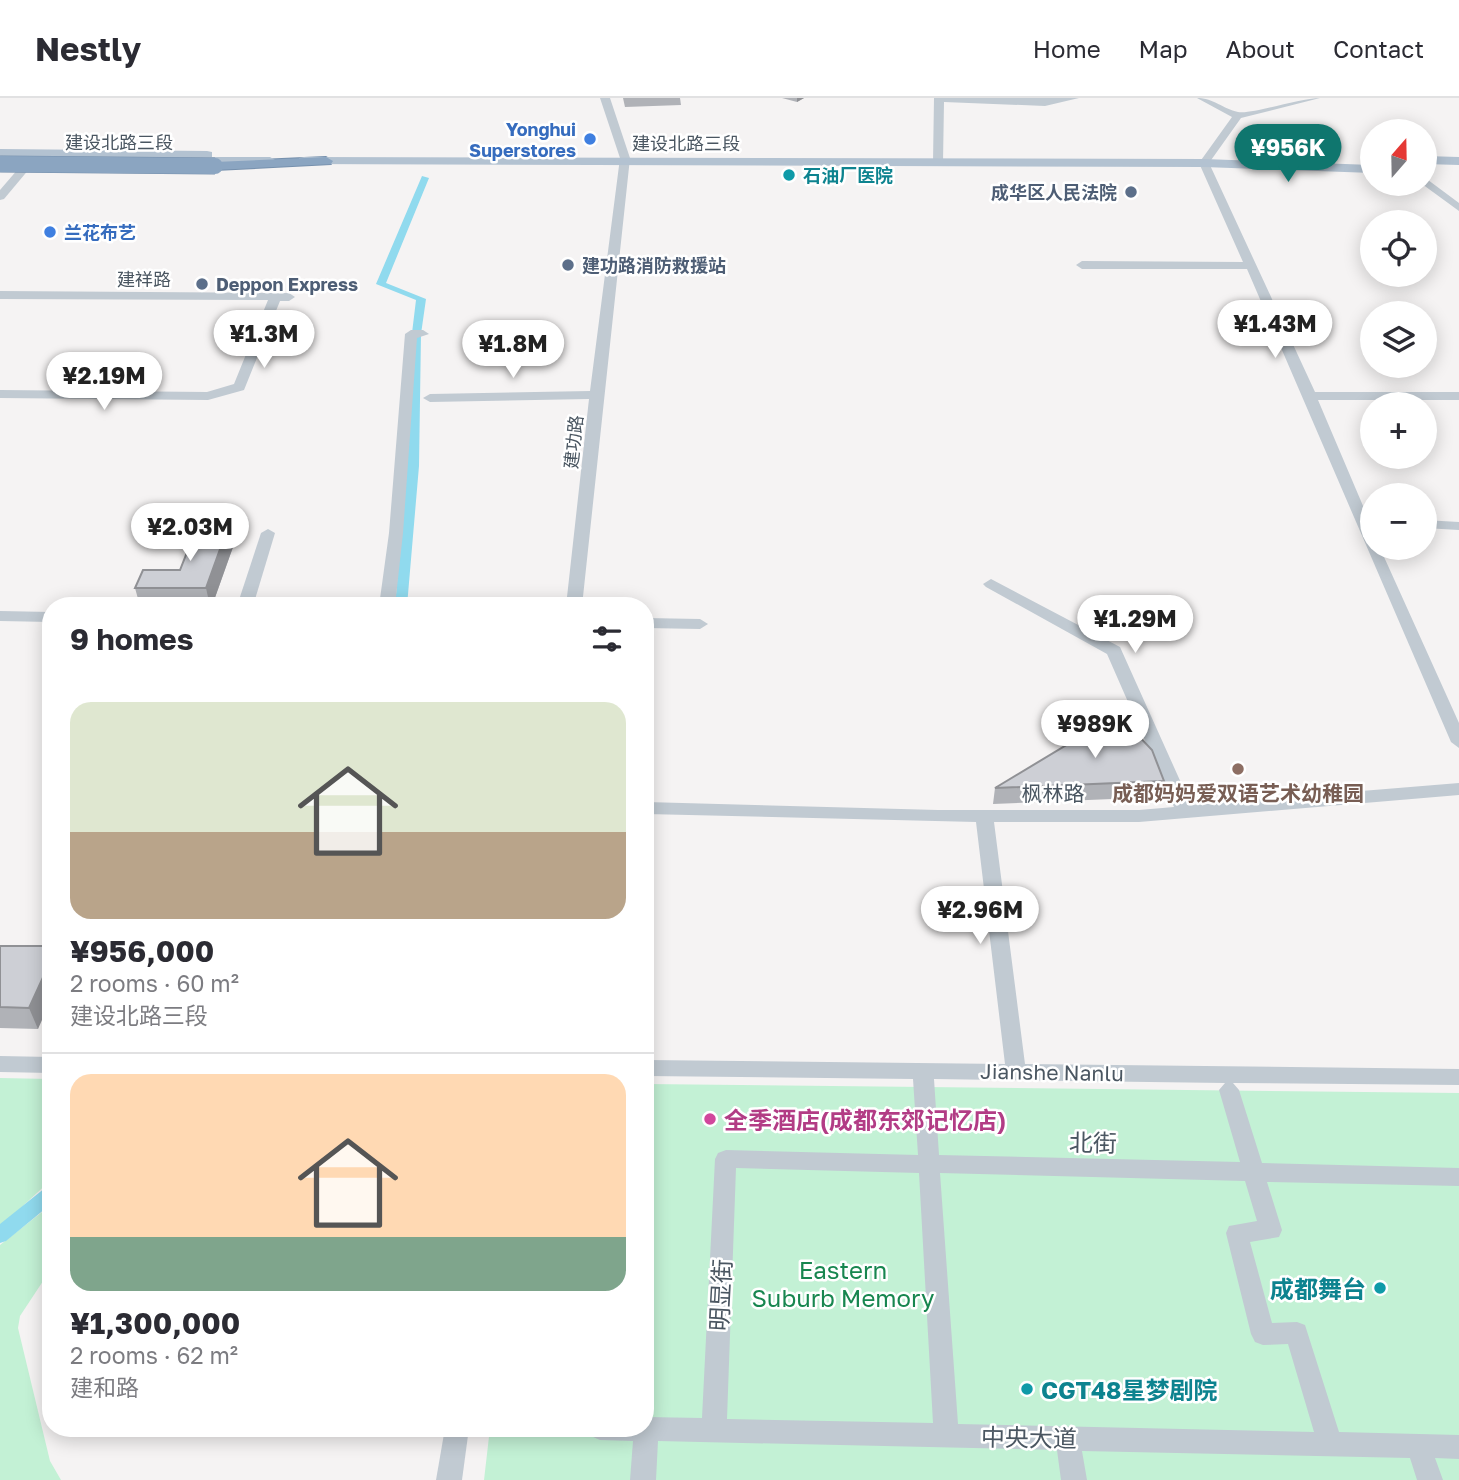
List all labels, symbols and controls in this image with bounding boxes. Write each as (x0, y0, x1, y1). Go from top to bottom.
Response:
text: Nestly (35, 29, 141, 68)
text: Home (1033, 34, 1101, 63)
text: Map (1139, 34, 1188, 63)
text: About (1226, 34, 1295, 63)
text: Contact (1333, 34, 1424, 63)
place label: Yonghui Superstores (469, 118, 576, 161)
north arrow (1360, 119, 1437, 196)
map controls (1360, 119, 1437, 560)
pin: ¥956K (1239, 125, 1337, 184)
street label: 建设北路三段 (65, 131, 173, 153)
marker: Yonghui Superstores (582, 131, 598, 147)
street label: 建设北路三段 (632, 132, 740, 154)
text: ¥956K (1250, 133, 1326, 161)
place label: 石油厂医院 (803, 164, 893, 186)
marker: 石油厂医院 (781, 167, 797, 183)
place label: 成华区人民法院 (991, 181, 1117, 203)
marker: 成华区人民法院 (1123, 184, 1139, 200)
button: locate (1360, 210, 1437, 287)
place label: 兰花布艺 (64, 221, 136, 243)
marker: 兰花布艺 (42, 224, 58, 240)
place label: 建功路消防救援站 (582, 254, 726, 276)
marker: 建功路消防救援站 (560, 257, 576, 273)
street label: 建祥路 (117, 268, 171, 290)
place label: Deppon Express (216, 273, 358, 295)
marker: Deppon Express (194, 276, 210, 292)
pin: ¥1.43M (1218, 300, 1332, 360)
button: layers (1360, 301, 1437, 378)
text: ¥1.43M (1233, 309, 1317, 337)
pin: ¥1.3M (215, 310, 313, 370)
text: ¥1.3M (230, 319, 298, 347)
pin: ¥1.8M (464, 320, 562, 380)
text: ¥1.8M (478, 329, 548, 357)
pin: ¥2.19M (47, 352, 161, 412)
text: ¥2.19M (62, 361, 146, 389)
button: + (1360, 392, 1437, 469)
street label: 建功路 (559, 414, 587, 470)
button: − (1360, 483, 1437, 560)
pin: ¥2.03M (133, 504, 247, 563)
text: ¥2.03M (147, 512, 233, 540)
pin: ¥1.29M (1078, 596, 1192, 655)
text: ¥1.29M (1093, 604, 1177, 632)
icon: filters (588, 620, 626, 658)
text: 9 homes (70, 621, 193, 657)
pin: ¥989K (1046, 700, 1144, 760)
text: ¥989K (1057, 709, 1133, 737)
icon: home (285, 748, 411, 874)
marker: 成都妈妈爱双语艺术幼稚园 (1230, 761, 1246, 777)
street label: 枫林路 (1022, 780, 1085, 806)
place label: 成都妈妈爱双语艺术幼稚园 (1112, 780, 1364, 806)
pin: ¥2.96M (923, 886, 1037, 946)
text: ¥2.96M (937, 895, 1023, 923)
text: ¥956,000 (70, 933, 214, 969)
text: 2 rooms · 60 m² (70, 969, 239, 997)
text: 建设北路三段 (70, 1001, 208, 1029)
street label: Jianshe Nanlu (980, 1058, 1124, 1086)
place label: 全季酒店(成都东郊记忆店) (724, 1105, 1006, 1134)
marker: 全季酒店(成都东郊记忆店) (702, 1111, 718, 1127)
icon: home (285, 1120, 411, 1246)
street label: 北街 (1069, 1127, 1117, 1157)
park label: Eastern Suburb Memory (752, 1255, 935, 1312)
street label: 明显街 (704, 1258, 736, 1332)
place label: 成都舞台 (1270, 1274, 1366, 1303)
marker: 成都舞台 (1372, 1280, 1388, 1296)
text: ¥1,300,000 (70, 1305, 240, 1341)
text: 2 rooms · 62 m² (70, 1341, 238, 1369)
text: 建和路 (70, 1373, 139, 1401)
place label: CGT48星梦剧院 (1041, 1375, 1217, 1404)
marker: CGT48星梦剧院 (1019, 1381, 1035, 1397)
street label: 中央大道 (981, 1422, 1077, 1452)

